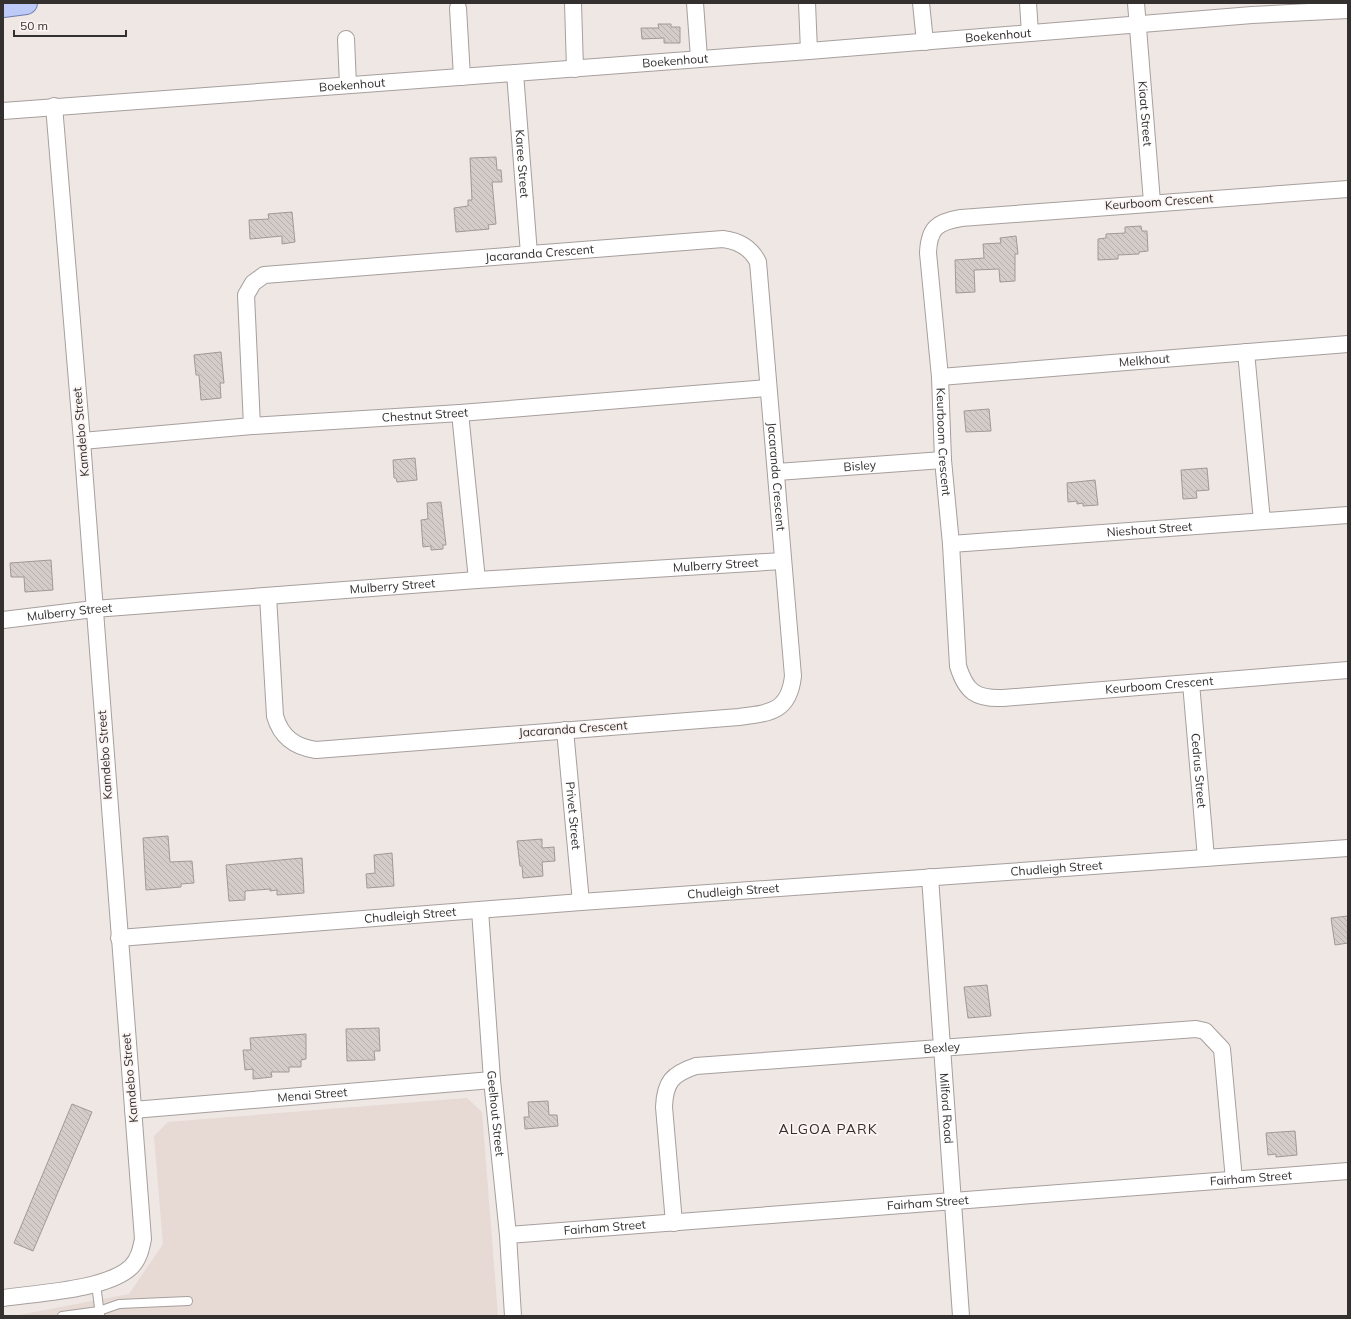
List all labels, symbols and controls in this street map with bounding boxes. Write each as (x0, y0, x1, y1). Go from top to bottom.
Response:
scale bar (14, 12, 126, 38)
text: 50 m (20, 18, 48, 33)
street label: Boekenhout (964, 25, 1032, 45)
street label: Boekenhout (642, 51, 709, 70)
street label: Boekenhout (318, 75, 386, 94)
street label: Kiaat Street (1135, 80, 1155, 147)
street label: Karee Street (512, 129, 533, 198)
street label: Keurboom Crescent (1104, 190, 1214, 213)
street label: Jacaranda Crescent (485, 241, 594, 265)
street label: Melkhout (1118, 350, 1170, 370)
street label: Kamdebo Street (69, 387, 92, 477)
street label: Keurboom Crescent (933, 387, 954, 497)
street label: Chestnut Street (381, 404, 469, 425)
street label: Jacaranda Crescent (765, 422, 789, 531)
street label: Bisley (843, 457, 877, 474)
street label: Nieshout Street (1106, 518, 1193, 540)
street label: Mulberry Street (673, 554, 759, 575)
street label: Mulberry Street (349, 575, 436, 597)
street label: Mulberry Street (26, 600, 113, 624)
street label: Keurboom Crescent (1104, 673, 1214, 697)
street label: Kamdebo Street (94, 710, 115, 800)
street label: Jacaranda Crescent (518, 717, 628, 740)
street label: Cedrus Street (1188, 733, 1210, 809)
street label: Privet Street (563, 781, 584, 850)
street label: Chudleigh Street (1010, 857, 1103, 879)
street label: Chudleigh Street (687, 880, 780, 902)
street label: Chudleigh Street (363, 904, 457, 926)
street label: Kamdebo Street (118, 1033, 141, 1123)
street label: Bexley (923, 1038, 961, 1056)
street label: Geelhout Street (484, 1070, 508, 1157)
street label: Milford Road (937, 1073, 957, 1144)
street label: Menai Street (277, 1084, 348, 1105)
district label: ALGOA PARK (778, 1120, 878, 1138)
street label: Fairham Street (1209, 1167, 1292, 1189)
street label: Fairham Street (886, 1192, 969, 1213)
street label: Fairham Street (563, 1217, 646, 1238)

